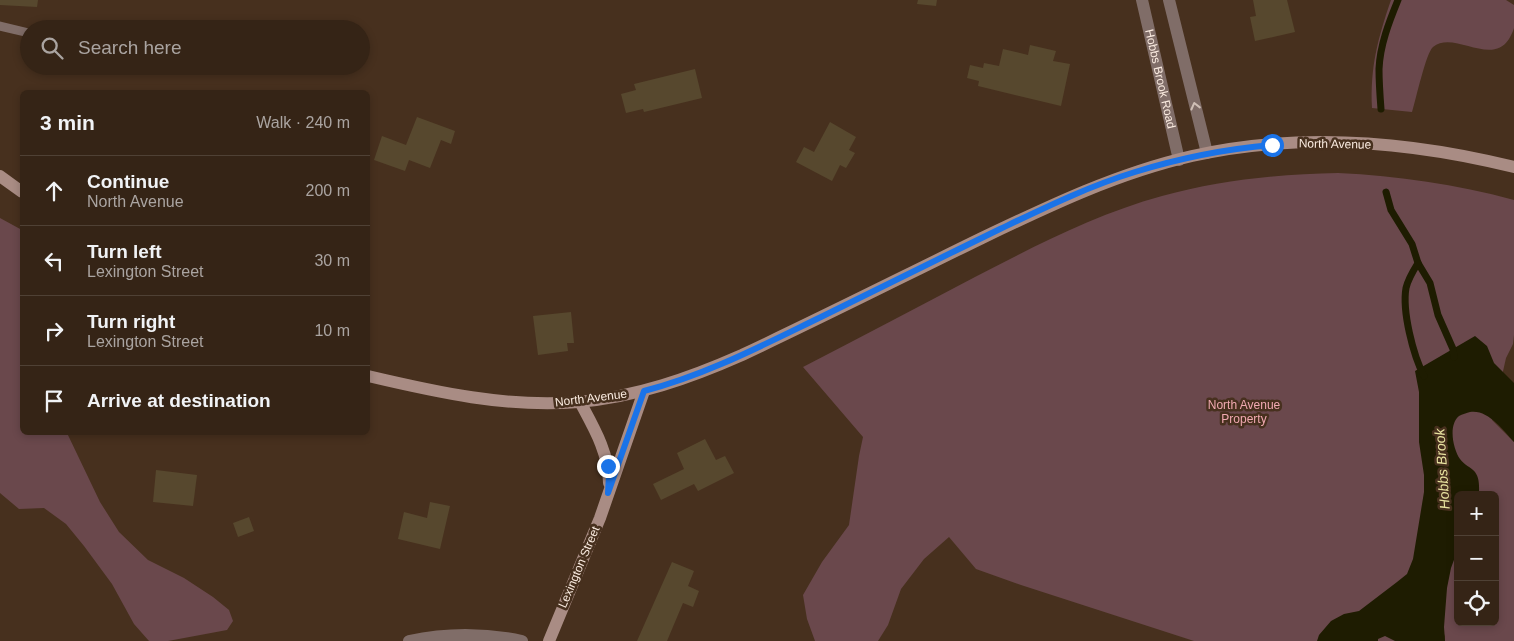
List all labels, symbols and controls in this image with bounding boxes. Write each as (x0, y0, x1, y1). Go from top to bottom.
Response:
search box (20, 20, 370, 75)
street label: Hobbs Brook Road (1142, 28, 1179, 130)
icon: search (38, 34, 66, 62)
text: Search here (78, 37, 182, 58)
one-way arrow (1191, 103, 1201, 111)
text: 3 min (40, 111, 95, 134)
text: Walk · 240 m (256, 114, 350, 131)
route start (1261, 134, 1284, 157)
street label: North Avenue (1299, 136, 1372, 152)
text: Continue (87, 171, 169, 192)
icon: ahead (40, 177, 68, 205)
text: 200 m (306, 182, 350, 199)
text: North Avenue (87, 193, 184, 210)
text: Turn left (87, 241, 162, 262)
icon: left (40, 247, 68, 275)
text: 30 m (314, 252, 350, 269)
text: Lexington Street (87, 263, 204, 280)
text: Turn right (87, 311, 175, 332)
icon: right (40, 317, 68, 345)
text: 10 m (314, 322, 350, 339)
text: Lexington Street (87, 333, 204, 350)
icon: arrive (40, 387, 68, 415)
street label: North Avenue (554, 387, 628, 409)
text: Arrive at destination (87, 390, 271, 411)
park label: North Avenue Property (1208, 398, 1281, 426)
water label: Hobbs Brook (1431, 427, 1453, 510)
route end (597, 455, 620, 478)
map controls (1454, 491, 1499, 626)
button: + (1454, 491, 1499, 536)
street label: Lexington Street (555, 523, 603, 610)
button: − (1454, 536, 1499, 581)
button: locate (1454, 581, 1499, 626)

